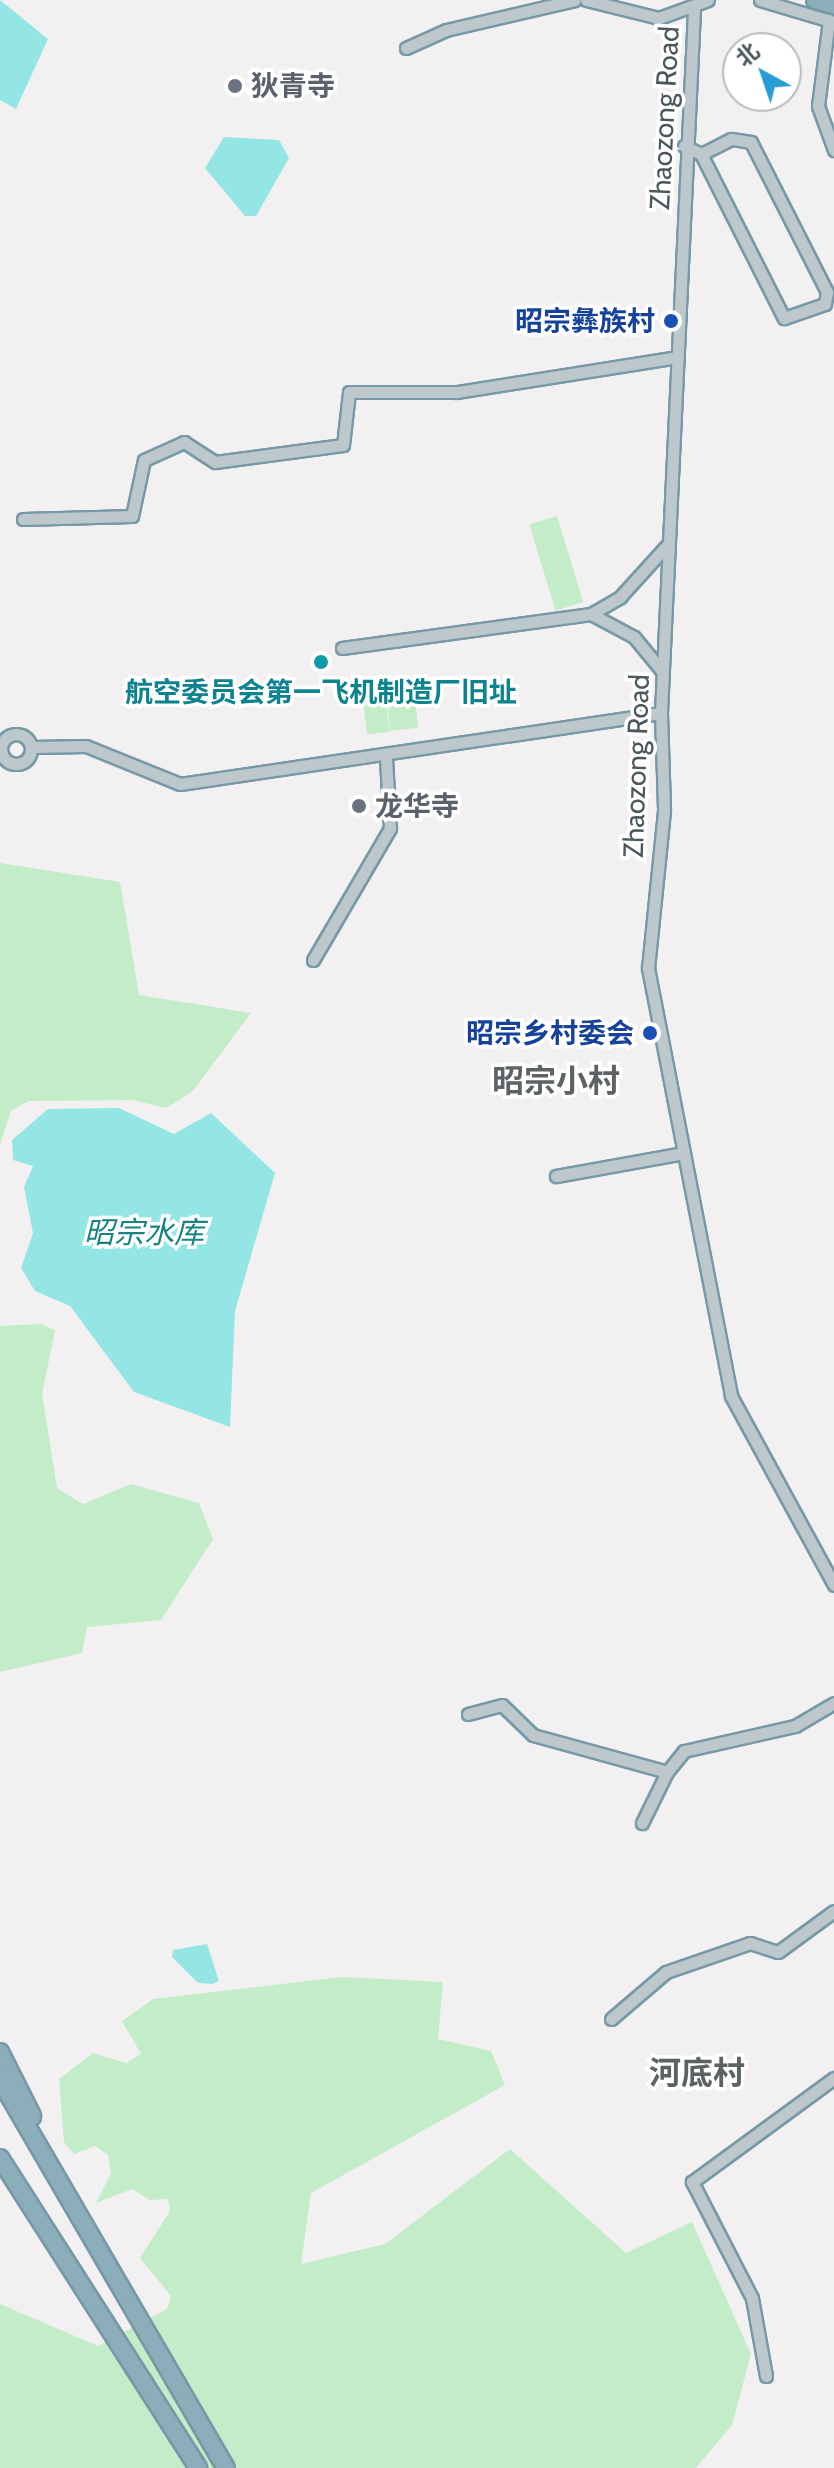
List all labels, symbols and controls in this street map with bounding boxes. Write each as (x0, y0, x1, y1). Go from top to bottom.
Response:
street label: Zhaozong Road (642, 25, 686, 211)
north arrow (722, 32, 802, 112)
text: 北 (730, 37, 765, 72)
place label: 狄青寺 (251, 69, 335, 103)
marker: 狄青寺 (226, 77, 244, 95)
place label: 昭宗彝族村 (515, 304, 655, 338)
marker: 昭宗彝族村 (662, 312, 680, 330)
marker: 航空委员会第一飞机制造厂旧址 (312, 653, 330, 671)
street label: Zhaozong Road (616, 673, 656, 859)
place label: 航空委员会第一飞机制造厂旧址 (125, 675, 517, 709)
place label: 龙华寺 (375, 789, 459, 823)
marker: 龙华寺 (350, 797, 368, 815)
place label: 昭宗乡村委会 (466, 1016, 634, 1050)
marker: 昭宗乡村委会 (641, 1024, 659, 1042)
district label: 昭宗小村 (492, 1062, 620, 1100)
water label: 昭宗水库 (84, 1215, 204, 1251)
district label: 河底村 (649, 2054, 745, 2092)

